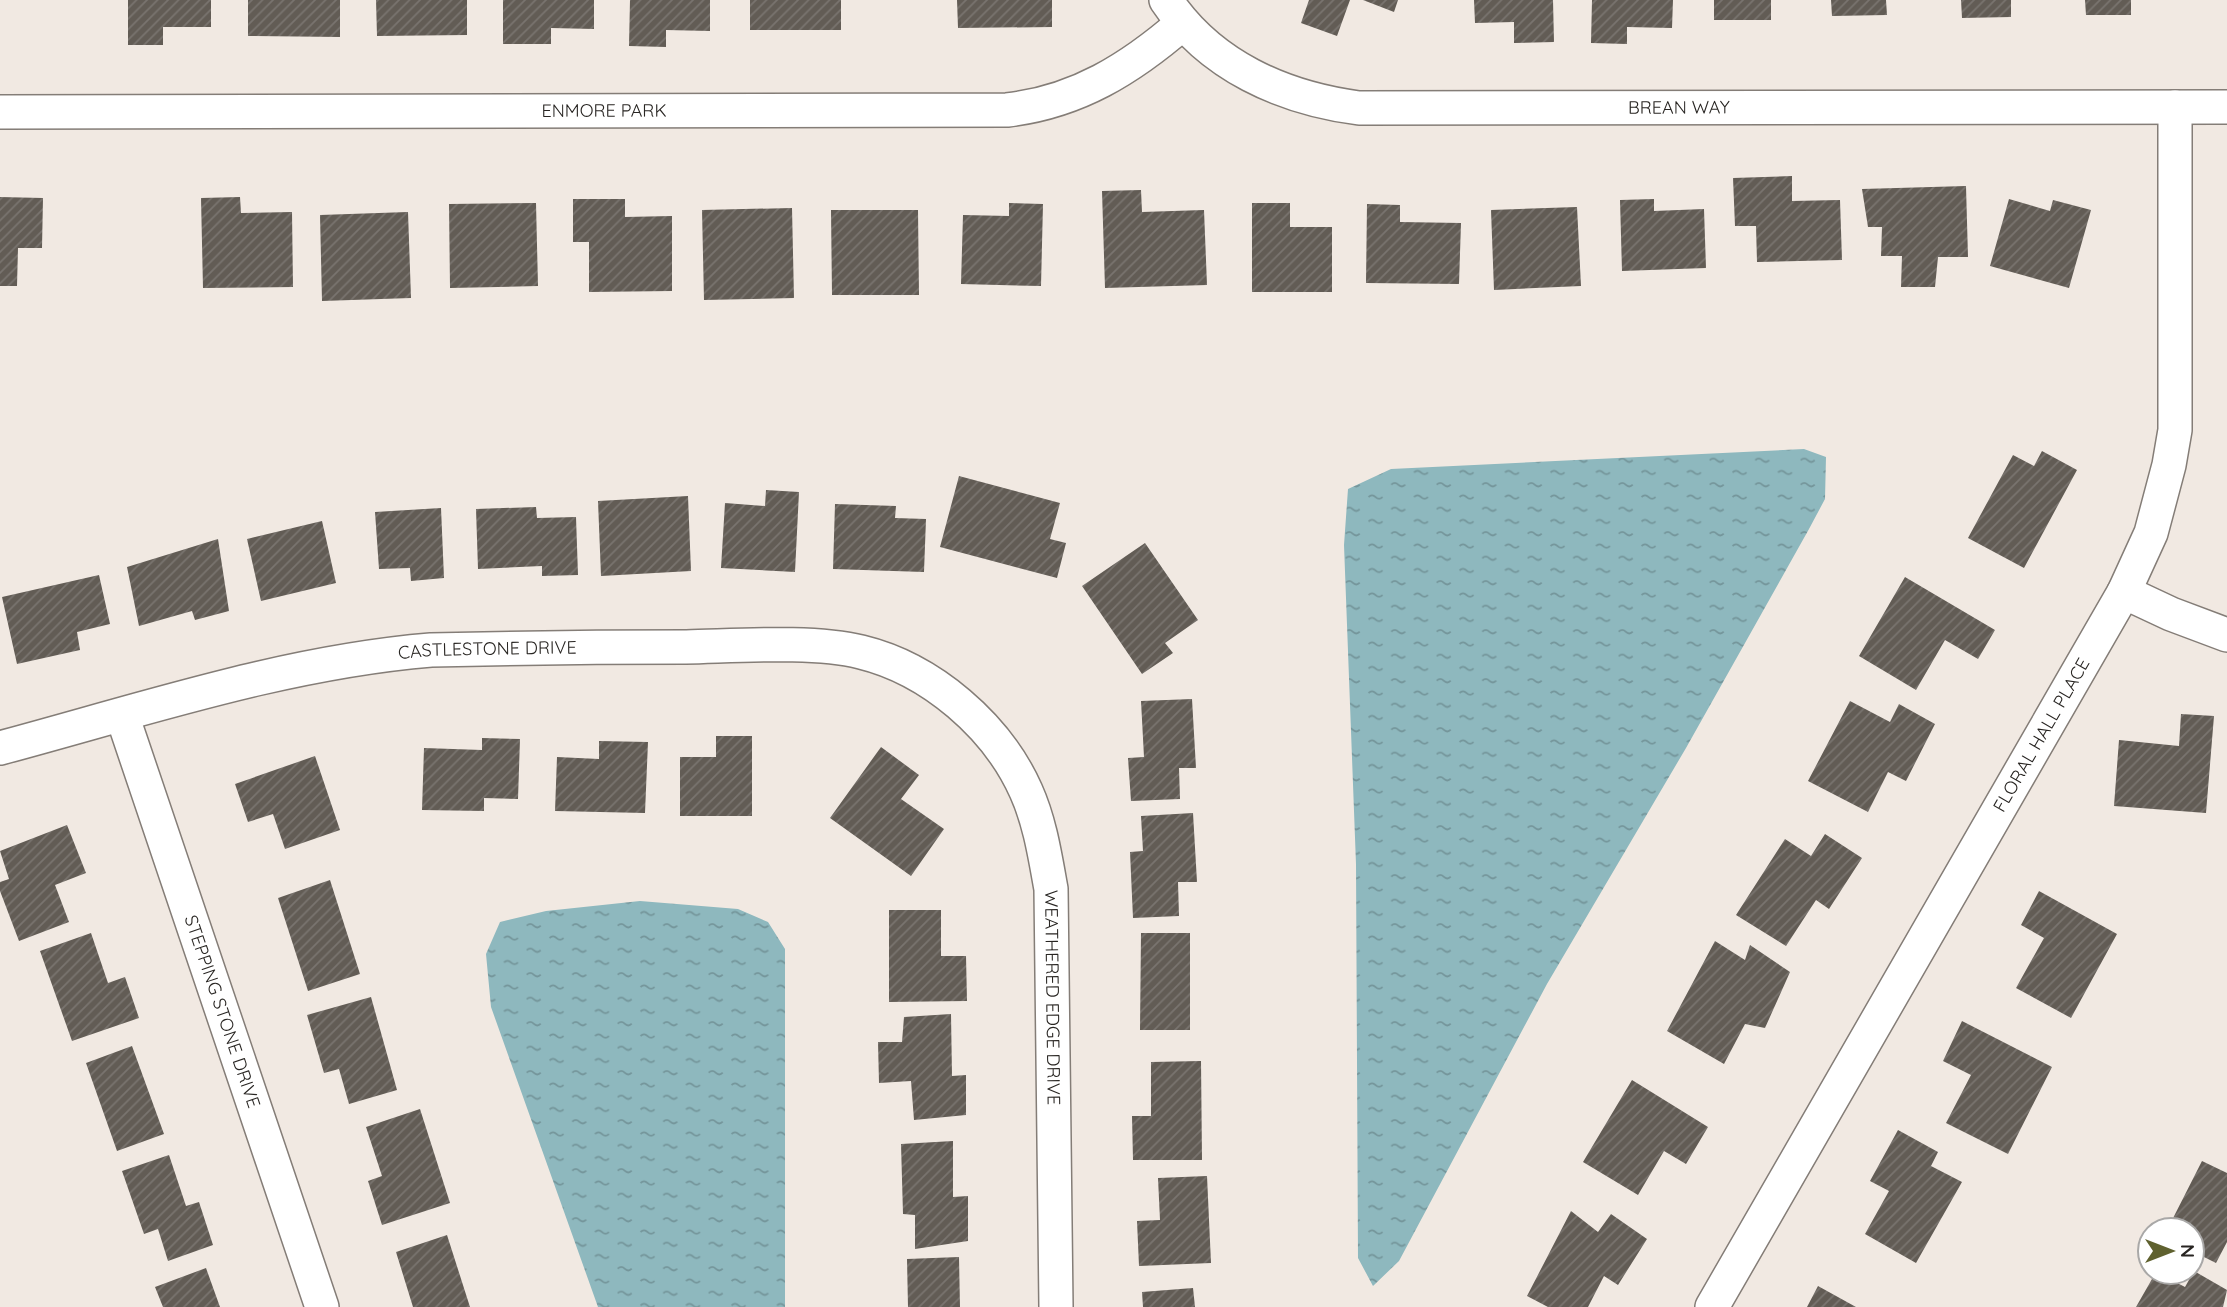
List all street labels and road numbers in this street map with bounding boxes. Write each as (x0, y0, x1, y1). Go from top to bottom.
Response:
street label: BREAN WAY (1628, 96, 1730, 119)
street label: ENMORE PARK (541, 99, 667, 122)
street label: CASTLESTONE DRIVE (397, 636, 577, 664)
street label: FLORAL HALL PLACE (1988, 654, 2095, 816)
street label: WEATHERED EDGE DRIVE (1040, 890, 1066, 1105)
street label: STEPPING STONE DRIVE (179, 912, 266, 1111)

